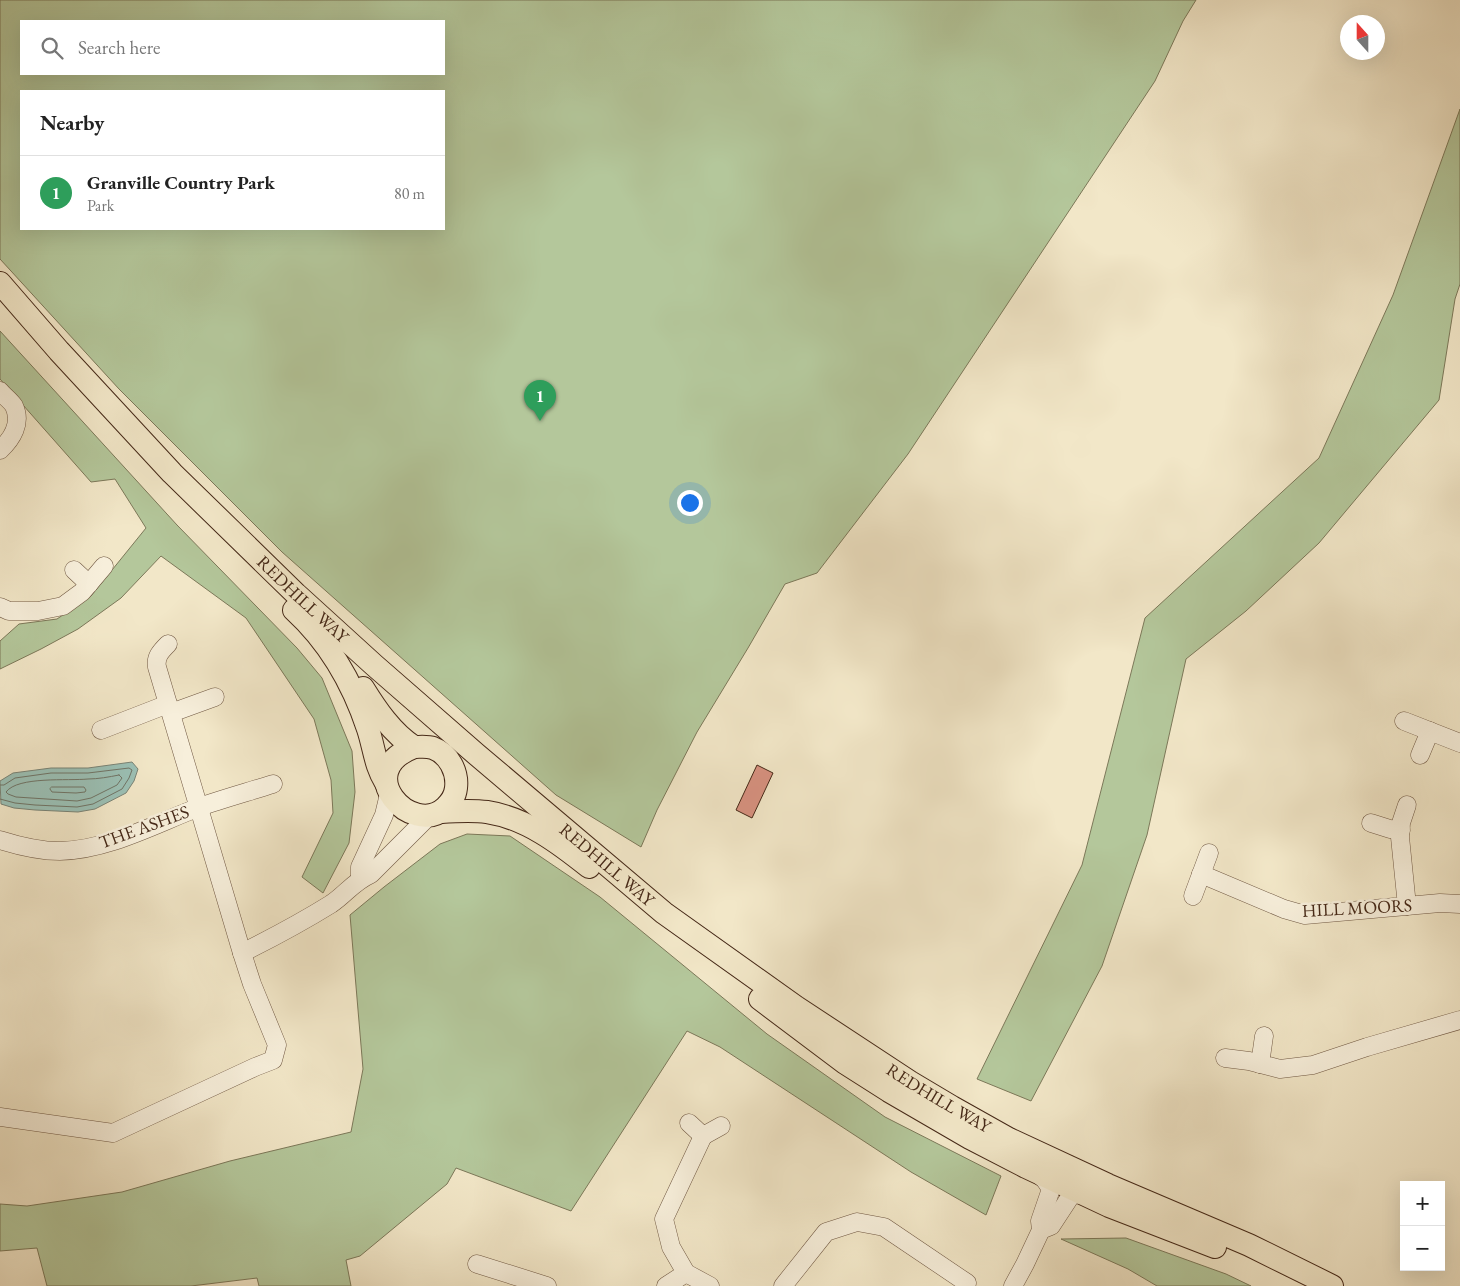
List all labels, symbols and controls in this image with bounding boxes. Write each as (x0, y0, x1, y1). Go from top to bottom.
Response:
north arrow (1340, 15, 1385, 60)
search box (20, 20, 445, 75)
icon: search (38, 34, 66, 62)
text: Search here (78, 35, 160, 60)
text: Nearby (40, 109, 104, 136)
text: Granville Country Park (87, 170, 275, 195)
text: 1 (52, 183, 60, 204)
text: 80 m (394, 183, 425, 204)
text: Park (87, 195, 114, 216)
pin: 1 (524, 380, 556, 421)
your location (677, 490, 703, 516)
street label: REDHILL WAY (252, 550, 355, 648)
street label: THE ASHES (96, 800, 192, 853)
street label: REDHILL WAY (555, 818, 661, 912)
street label: HILL MOORS (1301, 893, 1413, 922)
street label: REDHILL WAY (882, 1058, 997, 1138)
map controls (1400, 1181, 1445, 1271)
button: + (1400, 1181, 1445, 1226)
button: − (1400, 1226, 1445, 1271)

